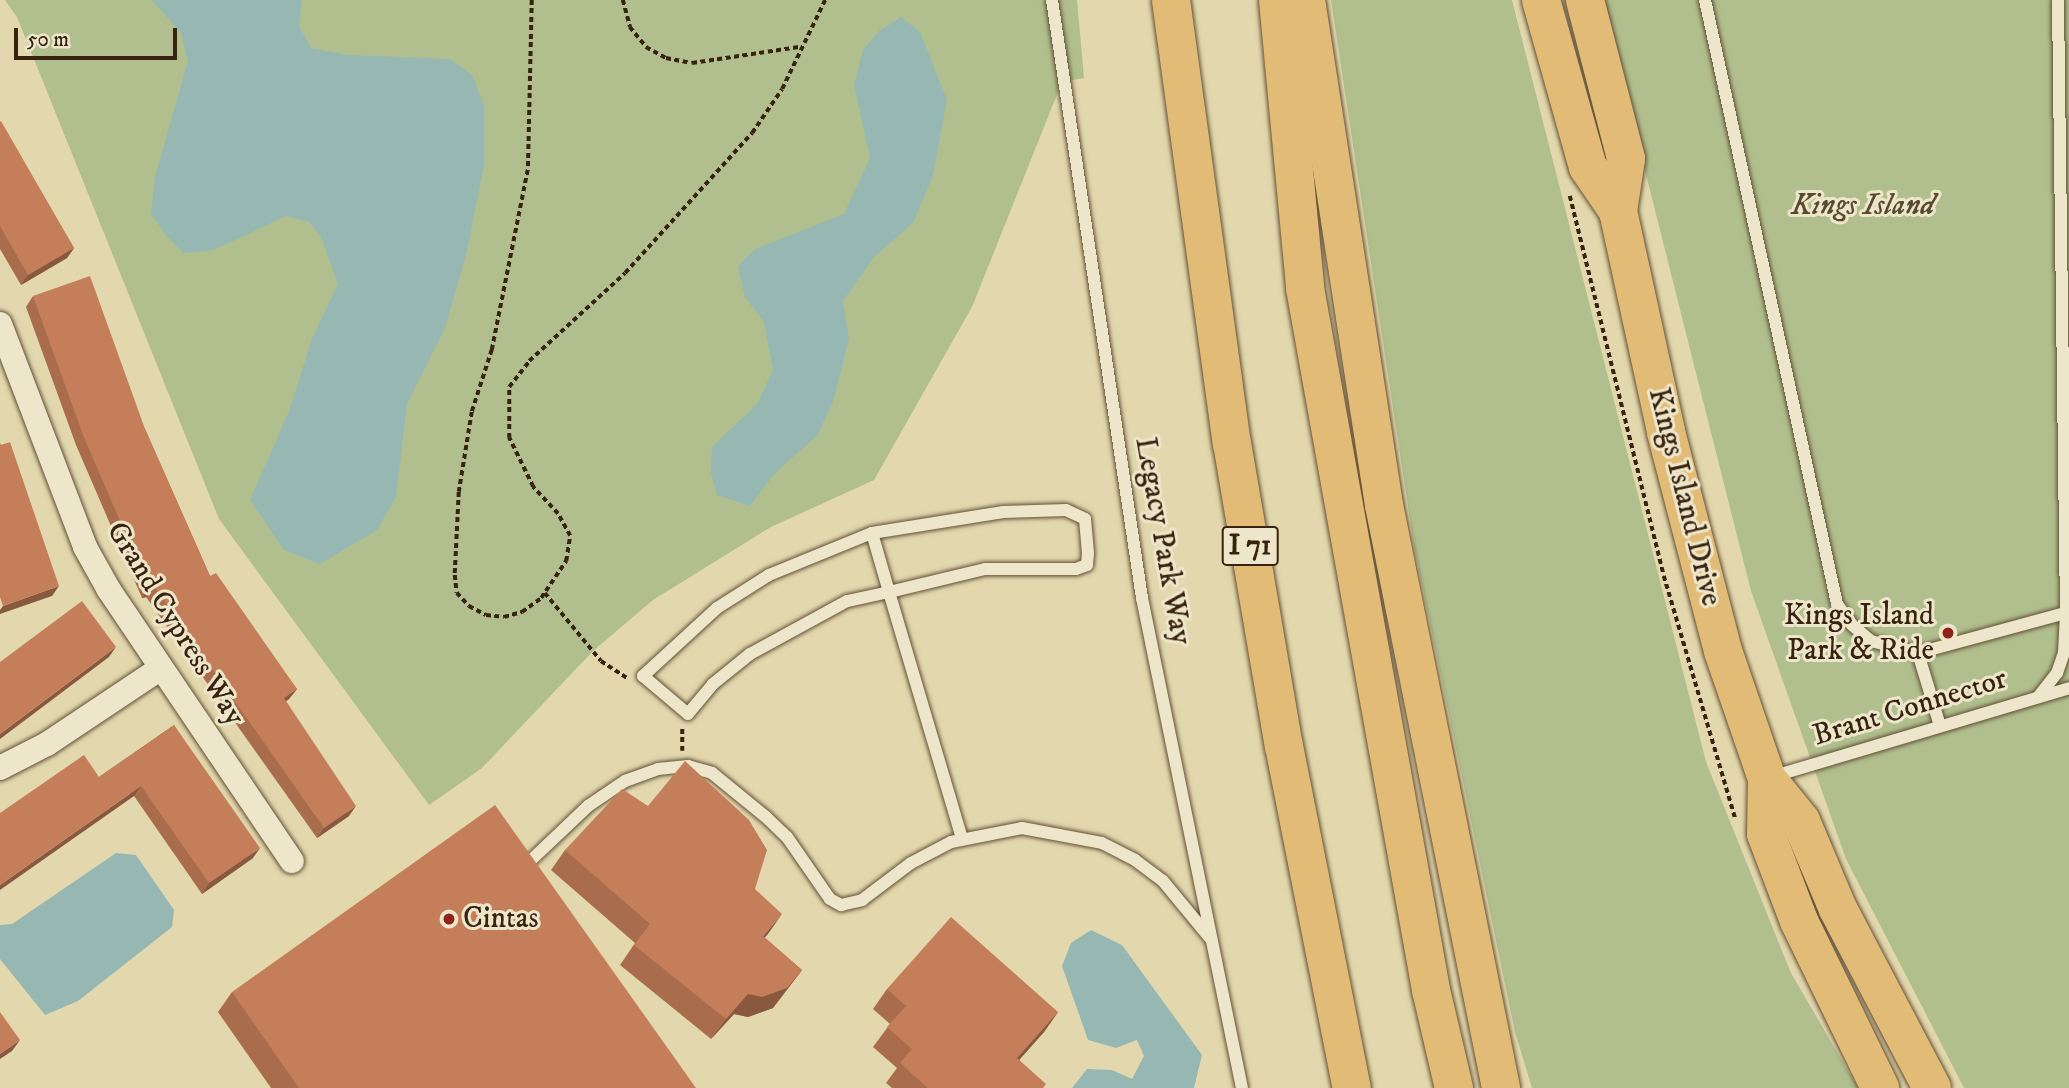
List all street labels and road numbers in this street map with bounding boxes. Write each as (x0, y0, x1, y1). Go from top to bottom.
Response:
street label: Kings Island Drive (1640, 384, 1728, 610)
street label: Legacy Park Way (1126, 434, 1198, 648)
street label: Grand Cypress Way (98, 516, 252, 732)
road number: I 71 (1220, 522, 1280, 570)
street label: Brant Connector (1809, 661, 2011, 755)

